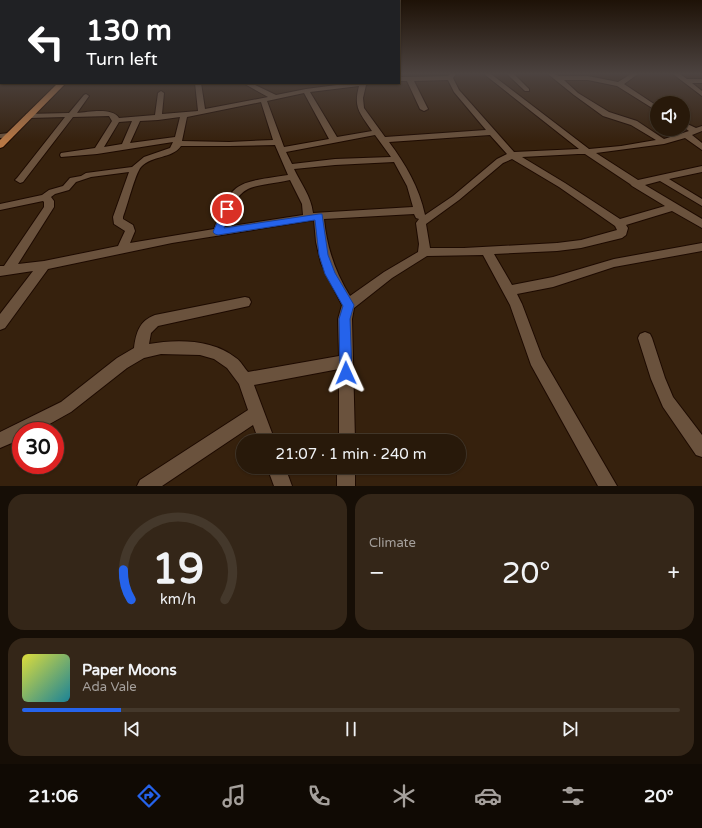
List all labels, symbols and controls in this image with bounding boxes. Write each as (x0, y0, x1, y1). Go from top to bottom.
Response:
text: 130 m (86, 14, 172, 48)
icon: left (20, 16, 72, 68)
text: Turn left (86, 48, 158, 70)
map controls (650, 96, 690, 136)
button: sound (650, 96, 690, 136)
pin (210, 192, 244, 226)
icon: arrive (216, 198, 238, 220)
position arrow (325, 352, 367, 394)
speed limit sign: 30 (12, 422, 64, 474)
text: 21:07 · 1 min · 240 m (276, 445, 426, 463)
text: Climate (369, 535, 416, 551)
text: 19 (151, 545, 204, 595)
text: 20° (502, 555, 551, 592)
text: − (369, 560, 385, 586)
text: + (668, 560, 680, 586)
text: km/h (160, 591, 195, 608)
text: Paper Moons (82, 661, 177, 679)
text: Ada Vale (82, 679, 137, 695)
icon: previous (121, 718, 143, 740)
icon: pause (340, 718, 362, 740)
icon: next (559, 718, 581, 740)
icon: directions (135, 782, 163, 810)
icon: music (220, 782, 248, 810)
icon: phone (305, 782, 333, 810)
icon: climate (390, 782, 418, 810)
icon: car (474, 782, 502, 810)
icon: filters (559, 782, 587, 810)
text: 21:06 (28, 785, 78, 807)
text: 20° (644, 785, 674, 807)

